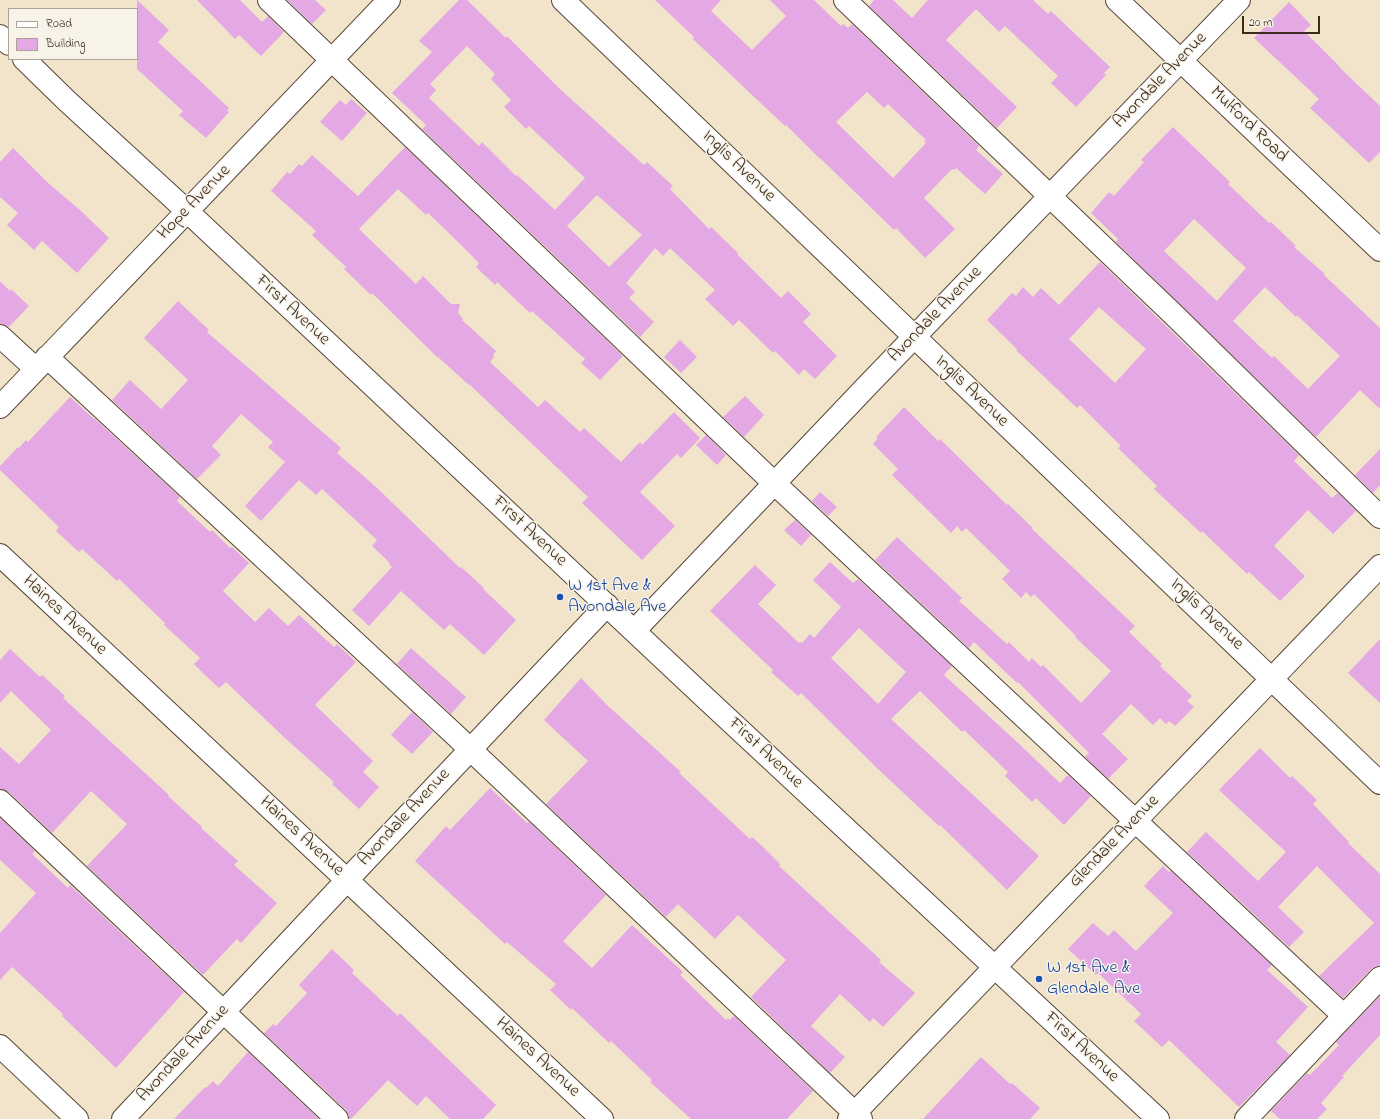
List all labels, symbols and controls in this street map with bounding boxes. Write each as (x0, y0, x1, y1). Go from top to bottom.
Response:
legend (8, 8, 138, 60)
scale bar (1244, 8, 1322, 34)
text: 20 m (1249, 14, 1272, 32)
text: Road (46, 15, 72, 33)
street label: Avondale Avenue (1110, 28, 1212, 134)
text: Building (46, 35, 85, 53)
street label: Mulford Road (1204, 82, 1292, 168)
street label: Inglis Avenue (697, 127, 779, 207)
street label: Hope Avenue (154, 161, 236, 245)
street label: Avondale Avenue (885, 262, 987, 368)
street label: First Avenue (250, 271, 334, 351)
street label: Inglis Avenue (930, 352, 1012, 432)
street label: First Avenue (487, 492, 571, 572)
street label: Haines Avenue (17, 571, 111, 661)
street label: Inglis Avenue (1165, 575, 1247, 655)
place label: W 1st Ave & Avondale Ave (568, 576, 666, 618)
marker: W 1st Ave & Avondale Ave (555, 592, 565, 602)
street label: First Avenue (723, 714, 807, 794)
street label: Avondale Avenue (354, 765, 456, 871)
street label: Glendale Avenue (1065, 791, 1165, 893)
street label: Haines Avenue (254, 792, 348, 882)
place label: W 1st Ave & Glendale Ave (1047, 958, 1140, 1000)
marker: W 1st Ave & Glendale Ave (1034, 974, 1044, 984)
street label: Avondale Avenue (133, 1001, 235, 1107)
street label: First Avenue (1039, 1008, 1123, 1088)
street label: Haines Avenue (490, 1013, 584, 1103)

